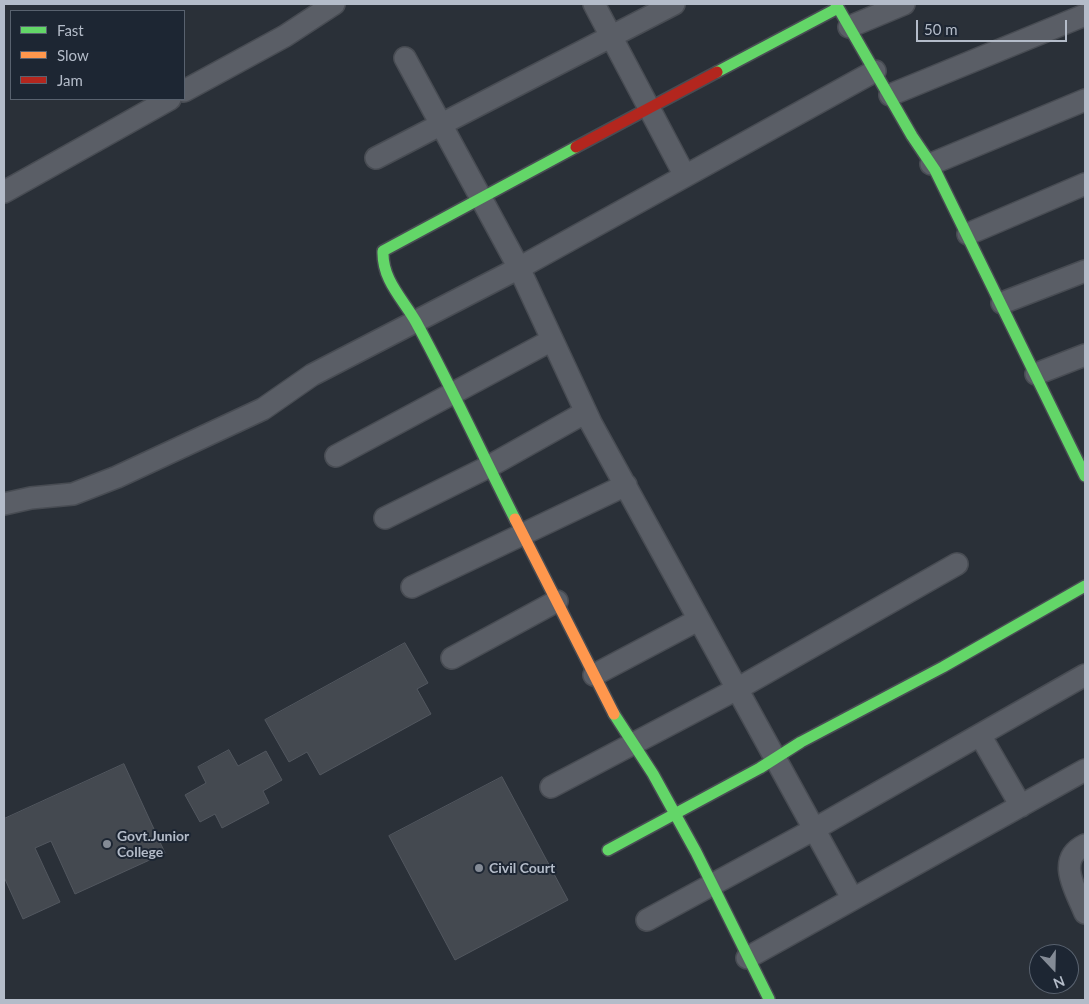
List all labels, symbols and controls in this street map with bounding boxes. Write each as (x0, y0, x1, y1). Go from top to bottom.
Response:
legend (10, 10, 185, 100)
scale bar (919, 10, 1070, 42)
text: 50 m (924, 20, 958, 38)
text: Fast (57, 21, 84, 39)
text: Slow (57, 46, 89, 64)
text: Jam (57, 71, 83, 89)
place label: Govt.Junior College (117, 828, 189, 860)
marker: Govt.Junior College (101, 838, 113, 850)
place label: Civil Court (489, 860, 555, 876)
marker: Civil Court (473, 862, 485, 874)
north arrow (1029, 944, 1079, 994)
text: N (1051, 973, 1067, 992)

